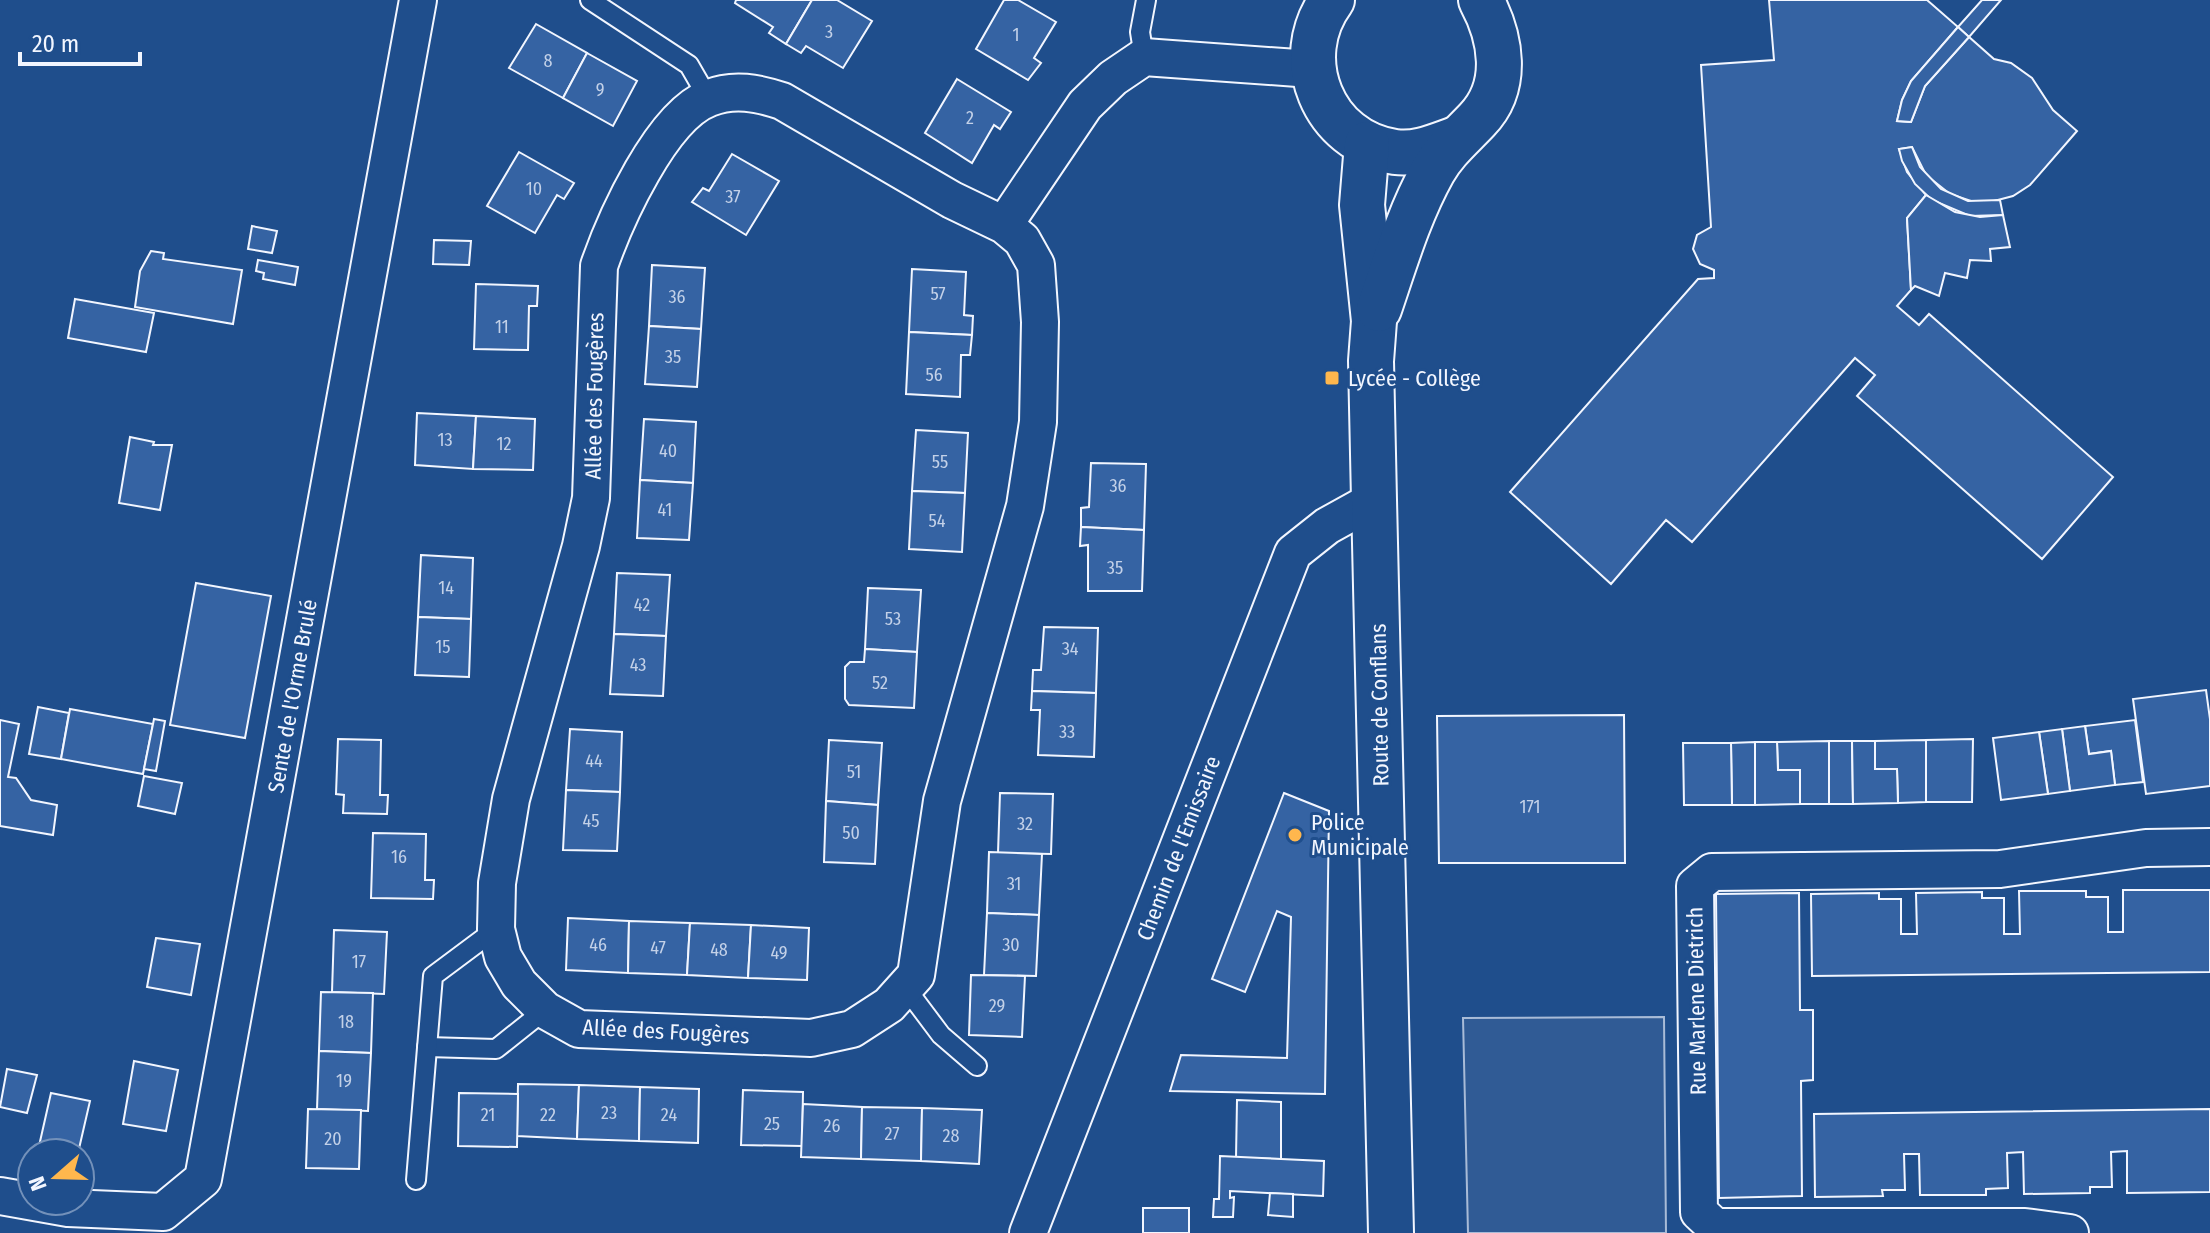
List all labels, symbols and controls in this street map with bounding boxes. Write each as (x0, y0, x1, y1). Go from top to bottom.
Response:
scale bar (20, 16, 140, 66)
house number: 3 (825, 21, 833, 43)
house number: 1 (1012, 24, 1020, 46)
text: 20 m (32, 30, 79, 58)
house number: 8 (544, 50, 553, 72)
house number: 9 (596, 79, 604, 101)
house number: 2 (966, 107, 974, 129)
house number: 10 (526, 178, 542, 200)
house number: 37 (725, 186, 741, 208)
house number: 57 (930, 283, 946, 305)
house number: 36 (668, 286, 686, 308)
street label: Allée des Fougères (580, 312, 609, 480)
house number: 11 (495, 316, 509, 338)
house number: 35 (665, 346, 681, 368)
house number: 56 (925, 364, 943, 386)
place label: Lycée - Collège (1348, 365, 1481, 392)
marker: Lycée - Collège (1323, 369, 1341, 387)
house number: 13 (437, 429, 453, 451)
house number: 12 (497, 433, 512, 455)
house number: 40 (659, 440, 677, 462)
house number: 55 (932, 451, 948, 473)
house number: 36 (1109, 475, 1127, 497)
house number: 41 (658, 499, 672, 521)
house number: 54 (929, 510, 946, 532)
house number: 35 (1107, 557, 1123, 579)
house number: 14 (438, 577, 454, 599)
house number: 42 (634, 594, 650, 616)
street label: Sente de l'Orme Brulé (262, 597, 323, 795)
house number: 53 (885, 608, 901, 630)
street label: Route de Conflans (1365, 623, 1394, 787)
house number: 15 (435, 636, 451, 658)
house number: 34 (1062, 638, 1079, 660)
house number: 43 (630, 654, 646, 676)
house number: 52 (872, 672, 888, 694)
house number: 33 (1059, 721, 1075, 743)
house number: 44 (585, 750, 603, 772)
street label: Chemin de l'Emissaire (1131, 752, 1226, 944)
house number: 51 (847, 761, 861, 783)
house number: 171 (1519, 796, 1541, 818)
place label: Police Municipale (1311, 809, 1409, 861)
house number: 45 (583, 810, 599, 832)
house number: 32 (1017, 813, 1033, 835)
house number: 50 (842, 822, 860, 844)
marker: Police Municipale (1286, 826, 1304, 844)
house number: 16 (391, 846, 407, 868)
house number: 31 (1007, 873, 1021, 895)
street label: Rue Marlene Dietrich (1681, 907, 1712, 1095)
house number: 46 (589, 934, 607, 956)
house number: 30 (1002, 934, 1020, 956)
house number: 47 (650, 937, 666, 959)
house number: 48 (710, 939, 728, 961)
house number: 49 (770, 942, 788, 964)
house number: 17 (352, 951, 366, 973)
house number: 29 (989, 995, 1005, 1017)
house number: 18 (338, 1011, 354, 1033)
street label: Allée des Fougères (582, 1014, 750, 1049)
house number: 19 (336, 1070, 352, 1092)
house number: 23 (601, 1102, 617, 1124)
house number: 21 (481, 1104, 495, 1126)
house number: 22 (540, 1104, 556, 1126)
house number: 24 (661, 1104, 677, 1126)
house number: 25 (764, 1113, 780, 1135)
house number: 26 (824, 1115, 841, 1137)
house number: 27 (884, 1123, 900, 1145)
house number: 28 (943, 1125, 959, 1147)
house number: 20 (324, 1128, 342, 1150)
north arrow (16, 1137, 96, 1217)
text: N (23, 1173, 53, 1194)

